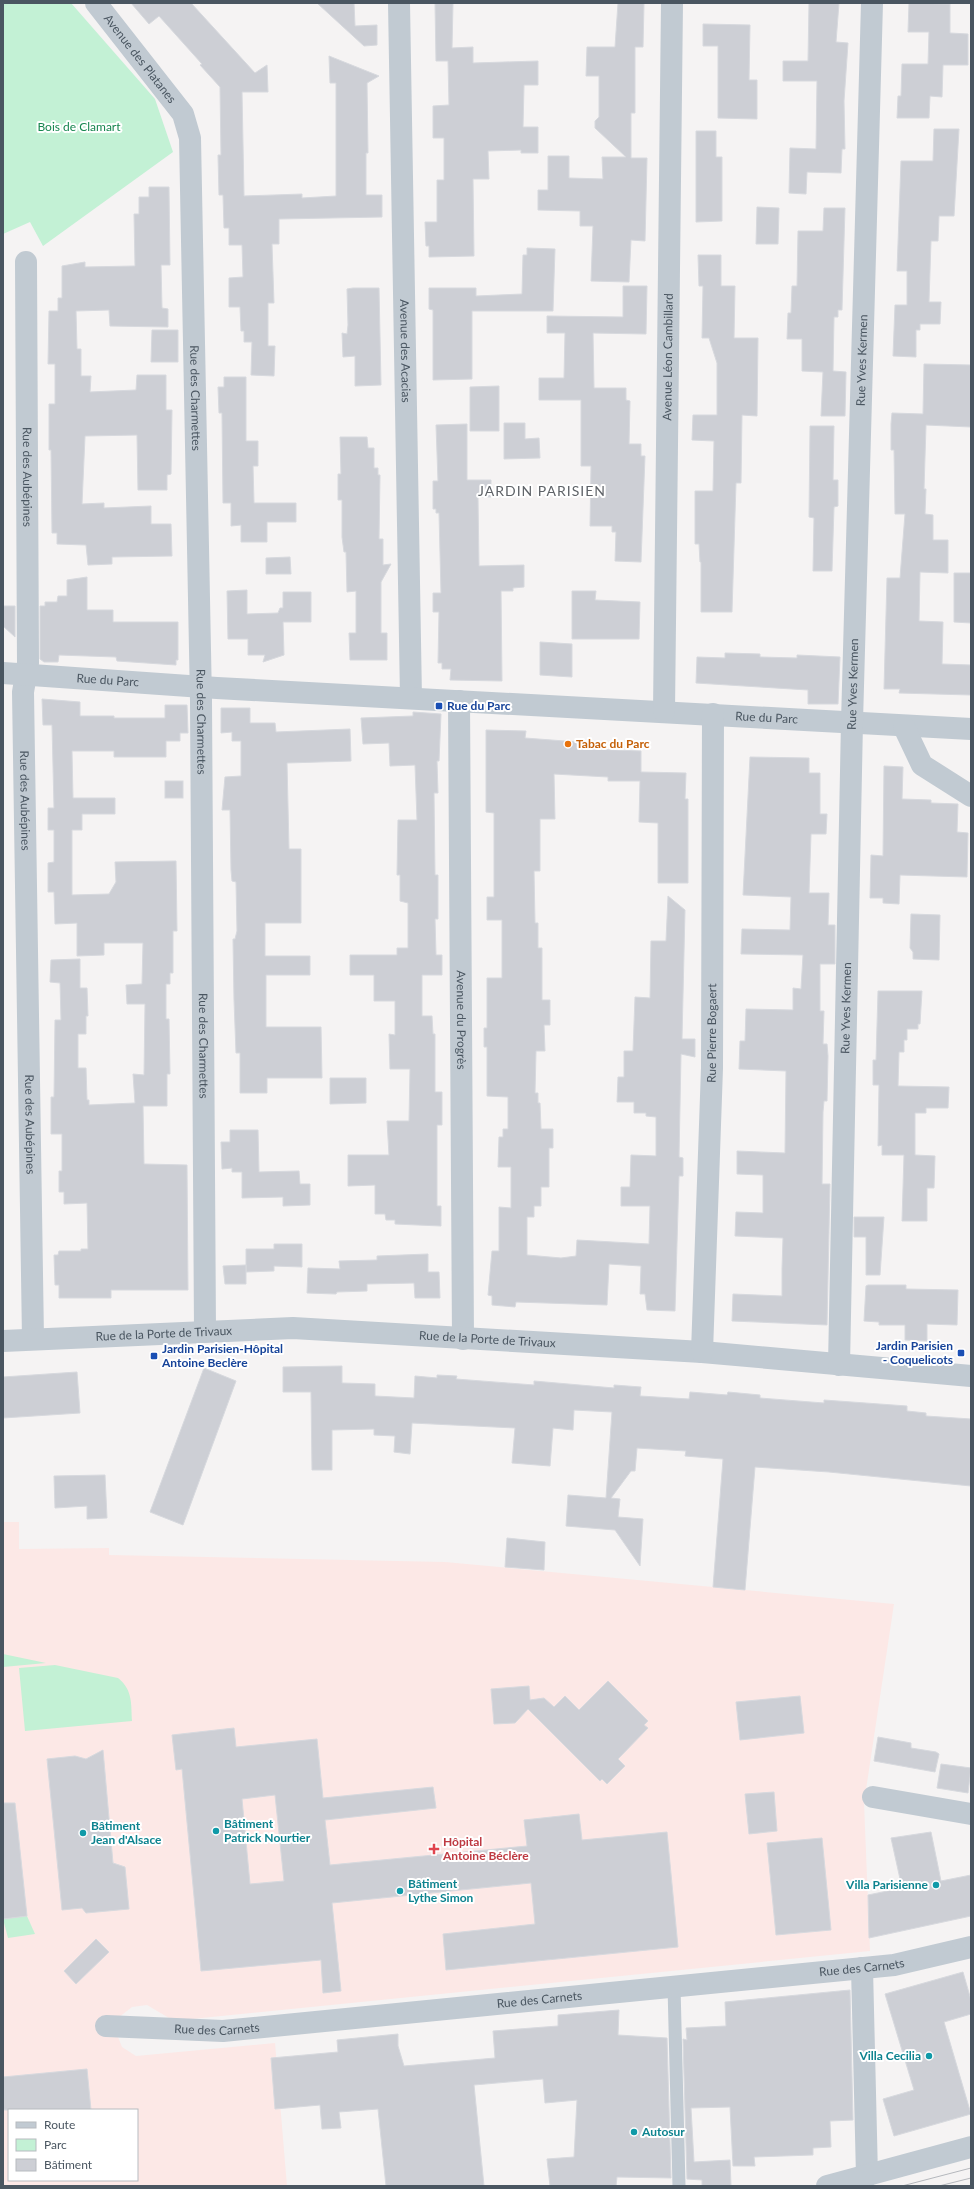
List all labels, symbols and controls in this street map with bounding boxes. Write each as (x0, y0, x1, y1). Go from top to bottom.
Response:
street label: Avenue des Platanes (101, 11, 180, 106)
park label: Bois de Clamart (37, 119, 121, 134)
street label: Avenue Léon Cambillard (659, 293, 676, 421)
street label: Avenue des Acacias (397, 299, 414, 403)
street label: Rue Yves Kermen (853, 314, 870, 406)
street label: Rue des Charmettes (187, 345, 204, 451)
street label: Rue des Aubépines (20, 427, 35, 527)
district label: JARDIN PARISIEN (478, 482, 606, 499)
street label: Rue Yves Kermen (844, 638, 861, 730)
street label: Rue des Charmettes (193, 669, 209, 775)
street label: Rue du Parc (76, 670, 140, 690)
place label: Rue du Parc (447, 698, 511, 713)
marker: Rue du Parc (434, 701, 444, 711)
street label: Rue du Parc (735, 708, 799, 727)
place label: Tabac du Parc (576, 736, 650, 751)
marker: Tabac du Parc (563, 739, 573, 749)
street label: Rue des Aubépines (17, 750, 33, 851)
street label: Rue Yves Kermen (837, 962, 854, 1054)
street label: Avenue du Progrès (454, 970, 469, 1070)
street label: Rue Pierre Bogaert (703, 983, 719, 1083)
street label: Rue des Charmettes (196, 993, 212, 1099)
street label: Rue des Aubépines (22, 1074, 38, 1175)
street label: Rue de la Porte de Trivaux (95, 1323, 232, 1344)
street label: Rue de la Porte de Trivaux (419, 1327, 556, 1350)
place label: Jardin Parisien - Coquelicots (876, 1338, 953, 1367)
place label: Jardin Parisien-Hôpital Antoine Beclère (161, 1341, 283, 1370)
marker: Jardin Parisien - Coquelicots (956, 1348, 966, 1358)
marker: Jardin Parisien-Hôpital Antoine Beclère (149, 1351, 159, 1361)
place label: Bâtiment Patrick Nourtier (224, 1816, 311, 1845)
place label: Bâtiment Jean d'Alsace (91, 1818, 162, 1847)
marker: Bâtiment Patrick Nourtier (211, 1826, 221, 1836)
marker: Bâtiment Jean d'Alsace (78, 1828, 88, 1838)
place label: Hôpital Antoine Béclère (442, 1834, 529, 1863)
marker: Hôpital Antoine Béclère (428, 1843, 440, 1855)
place label: Bâtiment Lythe Simon (408, 1876, 474, 1905)
place label: Villa Parisienne (845, 1877, 929, 1892)
marker: Villa Parisienne (931, 1880, 941, 1890)
marker: Bâtiment Lythe Simon (395, 1886, 405, 1896)
street label: Rue des Carnets (818, 1955, 906, 1979)
street label: Rue des Carnets (496, 1988, 583, 2011)
street label: Rue des Carnets (174, 2019, 260, 2038)
place label: Villa Cecilia (858, 2048, 921, 2063)
marker: Villa Cecilia (924, 2051, 934, 2061)
legend (8, 2109, 138, 2181)
text: Route (44, 2117, 75, 2132)
place label: Autosur (641, 2124, 685, 2139)
marker: Autosur (629, 2127, 639, 2137)
text: Parc (44, 2137, 67, 2152)
text: Bâtiment (44, 2157, 93, 2172)

